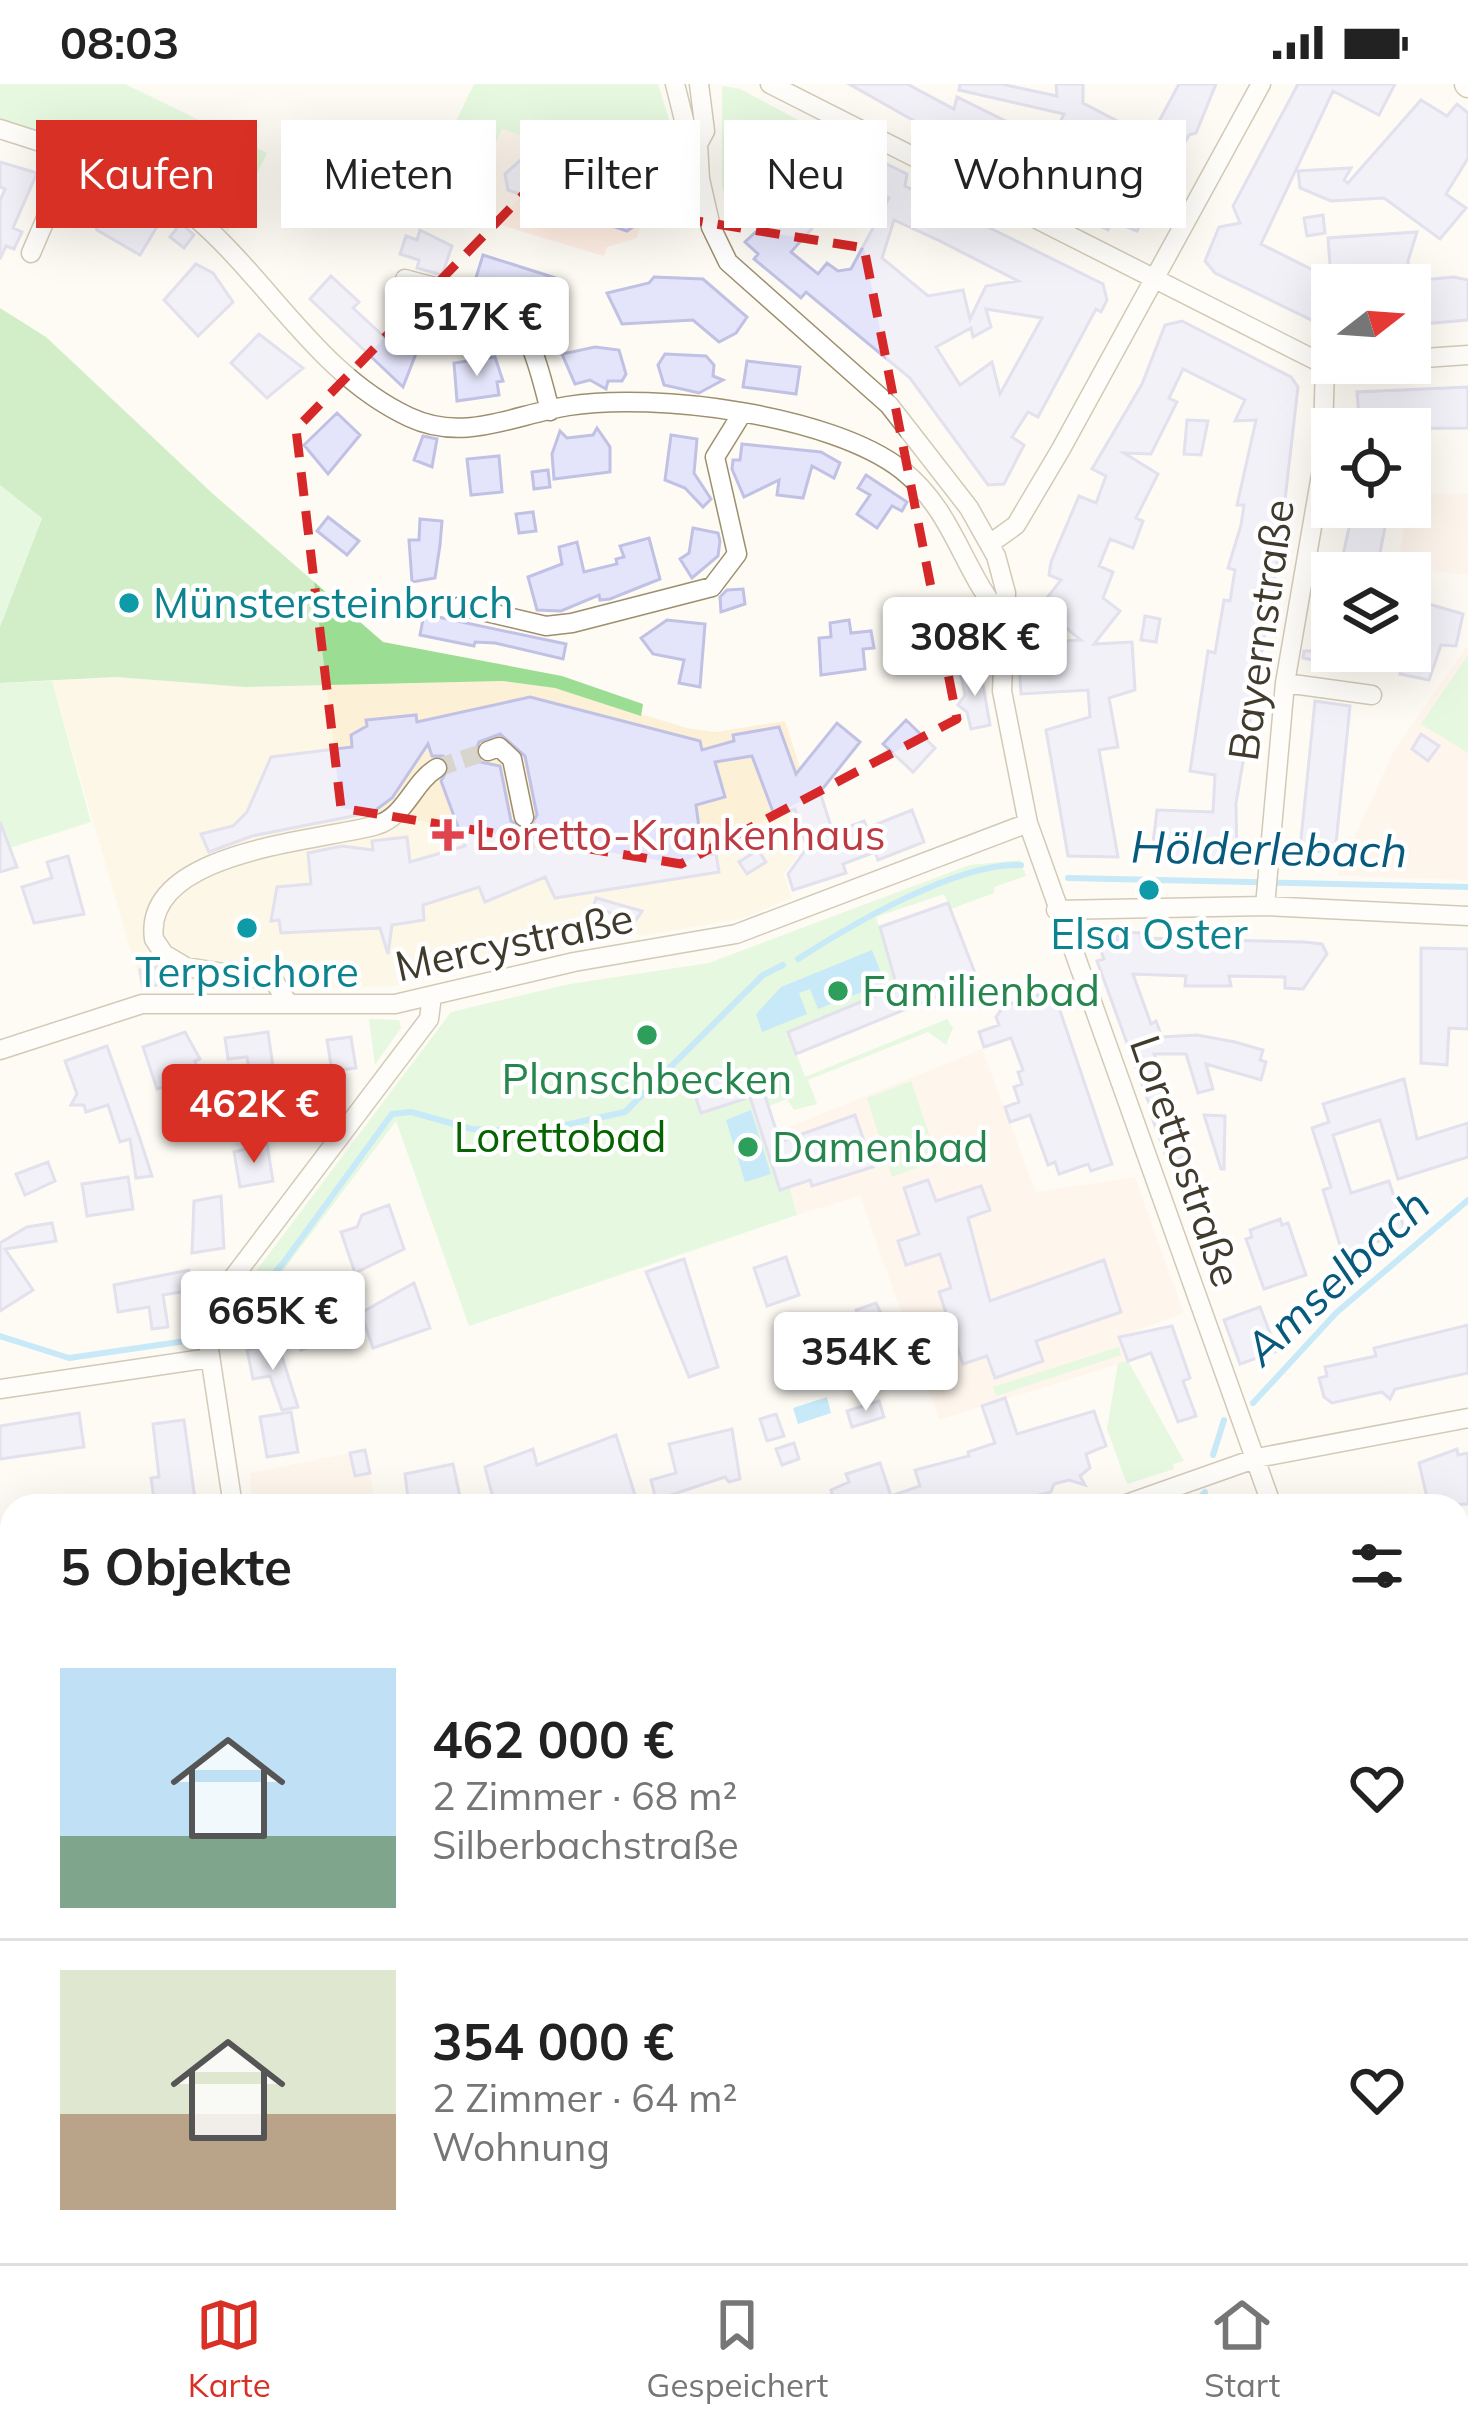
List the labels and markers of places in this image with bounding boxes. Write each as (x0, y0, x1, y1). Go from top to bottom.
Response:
pin: 517K € (379, 277, 575, 379)
place label: Münstersteinbruch (153, 576, 514, 629)
marker: Münstersteinbruch (116, 590, 142, 616)
pin: 308K € (877, 597, 1073, 699)
place label: Loretto-Krankenhaus (475, 808, 886, 861)
marker: Loretto-Krankenhaus (432, 819, 464, 851)
marker: Elsa Oster (1136, 877, 1162, 903)
place label: Elsa Oster (1050, 907, 1248, 960)
marker: Terpsichore (234, 915, 260, 941)
place label: Terpsichore (135, 945, 359, 998)
place label: Familienbad (862, 964, 1100, 1017)
marker: Familienbad (825, 978, 851, 1004)
marker: Planschbecken (634, 1022, 660, 1048)
place label: Planschbecken (502, 1052, 792, 1105)
pin: 462K € (156, 1064, 352, 1166)
place label: Damenbad (772, 1120, 989, 1173)
marker: Damenbad (735, 1134, 761, 1160)
pin: 665K € (175, 1271, 371, 1373)
pin: 354K € (768, 1312, 964, 1414)

